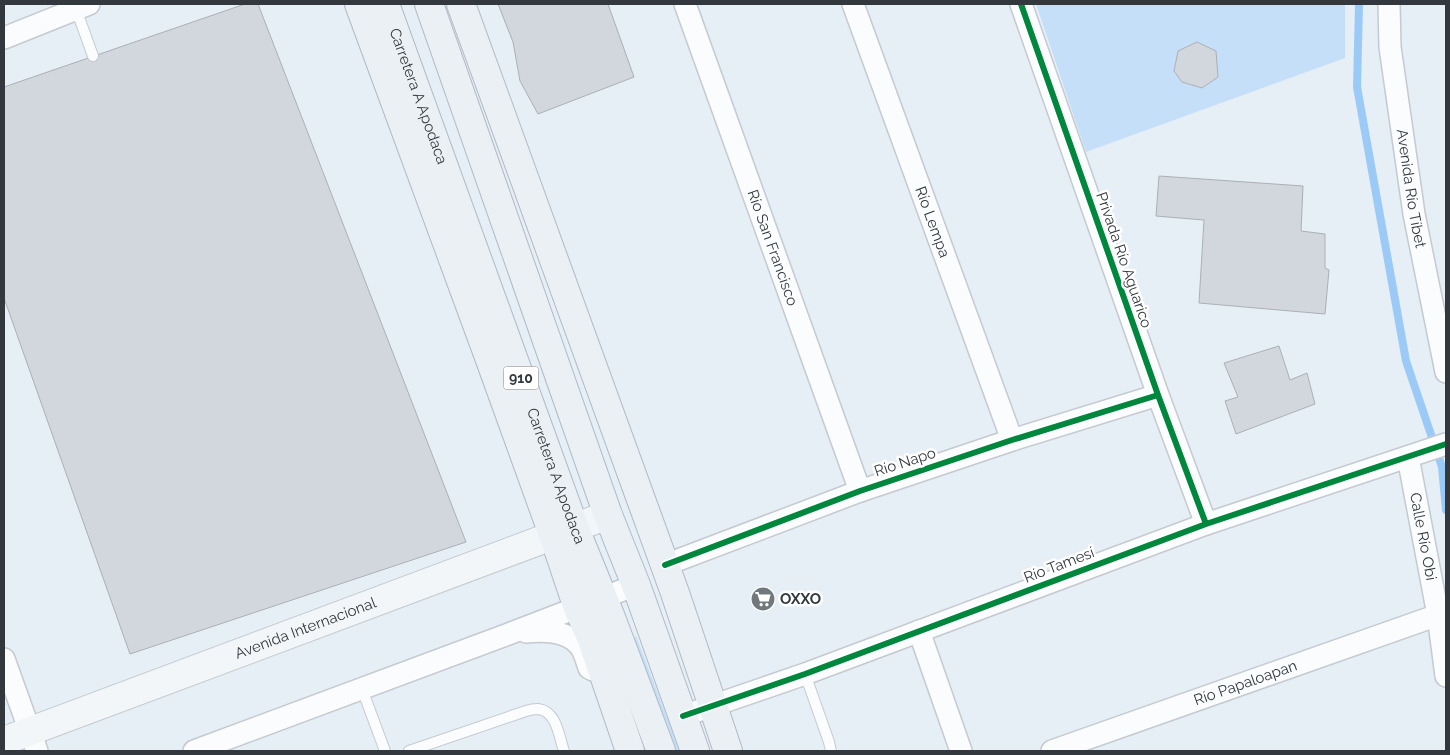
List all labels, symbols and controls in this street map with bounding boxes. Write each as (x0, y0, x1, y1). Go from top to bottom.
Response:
street label: Carretera A Apodaca (385, 26, 451, 167)
street label: Avenida Río Tíbet (1393, 128, 1430, 250)
street label: Río Lempa (911, 184, 954, 260)
street label: Río San Francisco (743, 187, 802, 308)
street label: Privada Río Aguarico (1092, 190, 1156, 330)
road number: 910 (504, 366, 538, 389)
street label: Carretera A Apodaca (523, 406, 589, 547)
street label: Río Napo (872, 444, 938, 480)
street label: Calle Río Obi (1406, 491, 1440, 582)
street label: Río Tamesí (1021, 543, 1098, 587)
supermarket icon: OXXO (750, 586, 776, 612)
place label: OXXO (780, 590, 821, 608)
street label: Avenida Internacional (232, 593, 380, 663)
street label: Río Papaloapan (1191, 656, 1299, 709)

